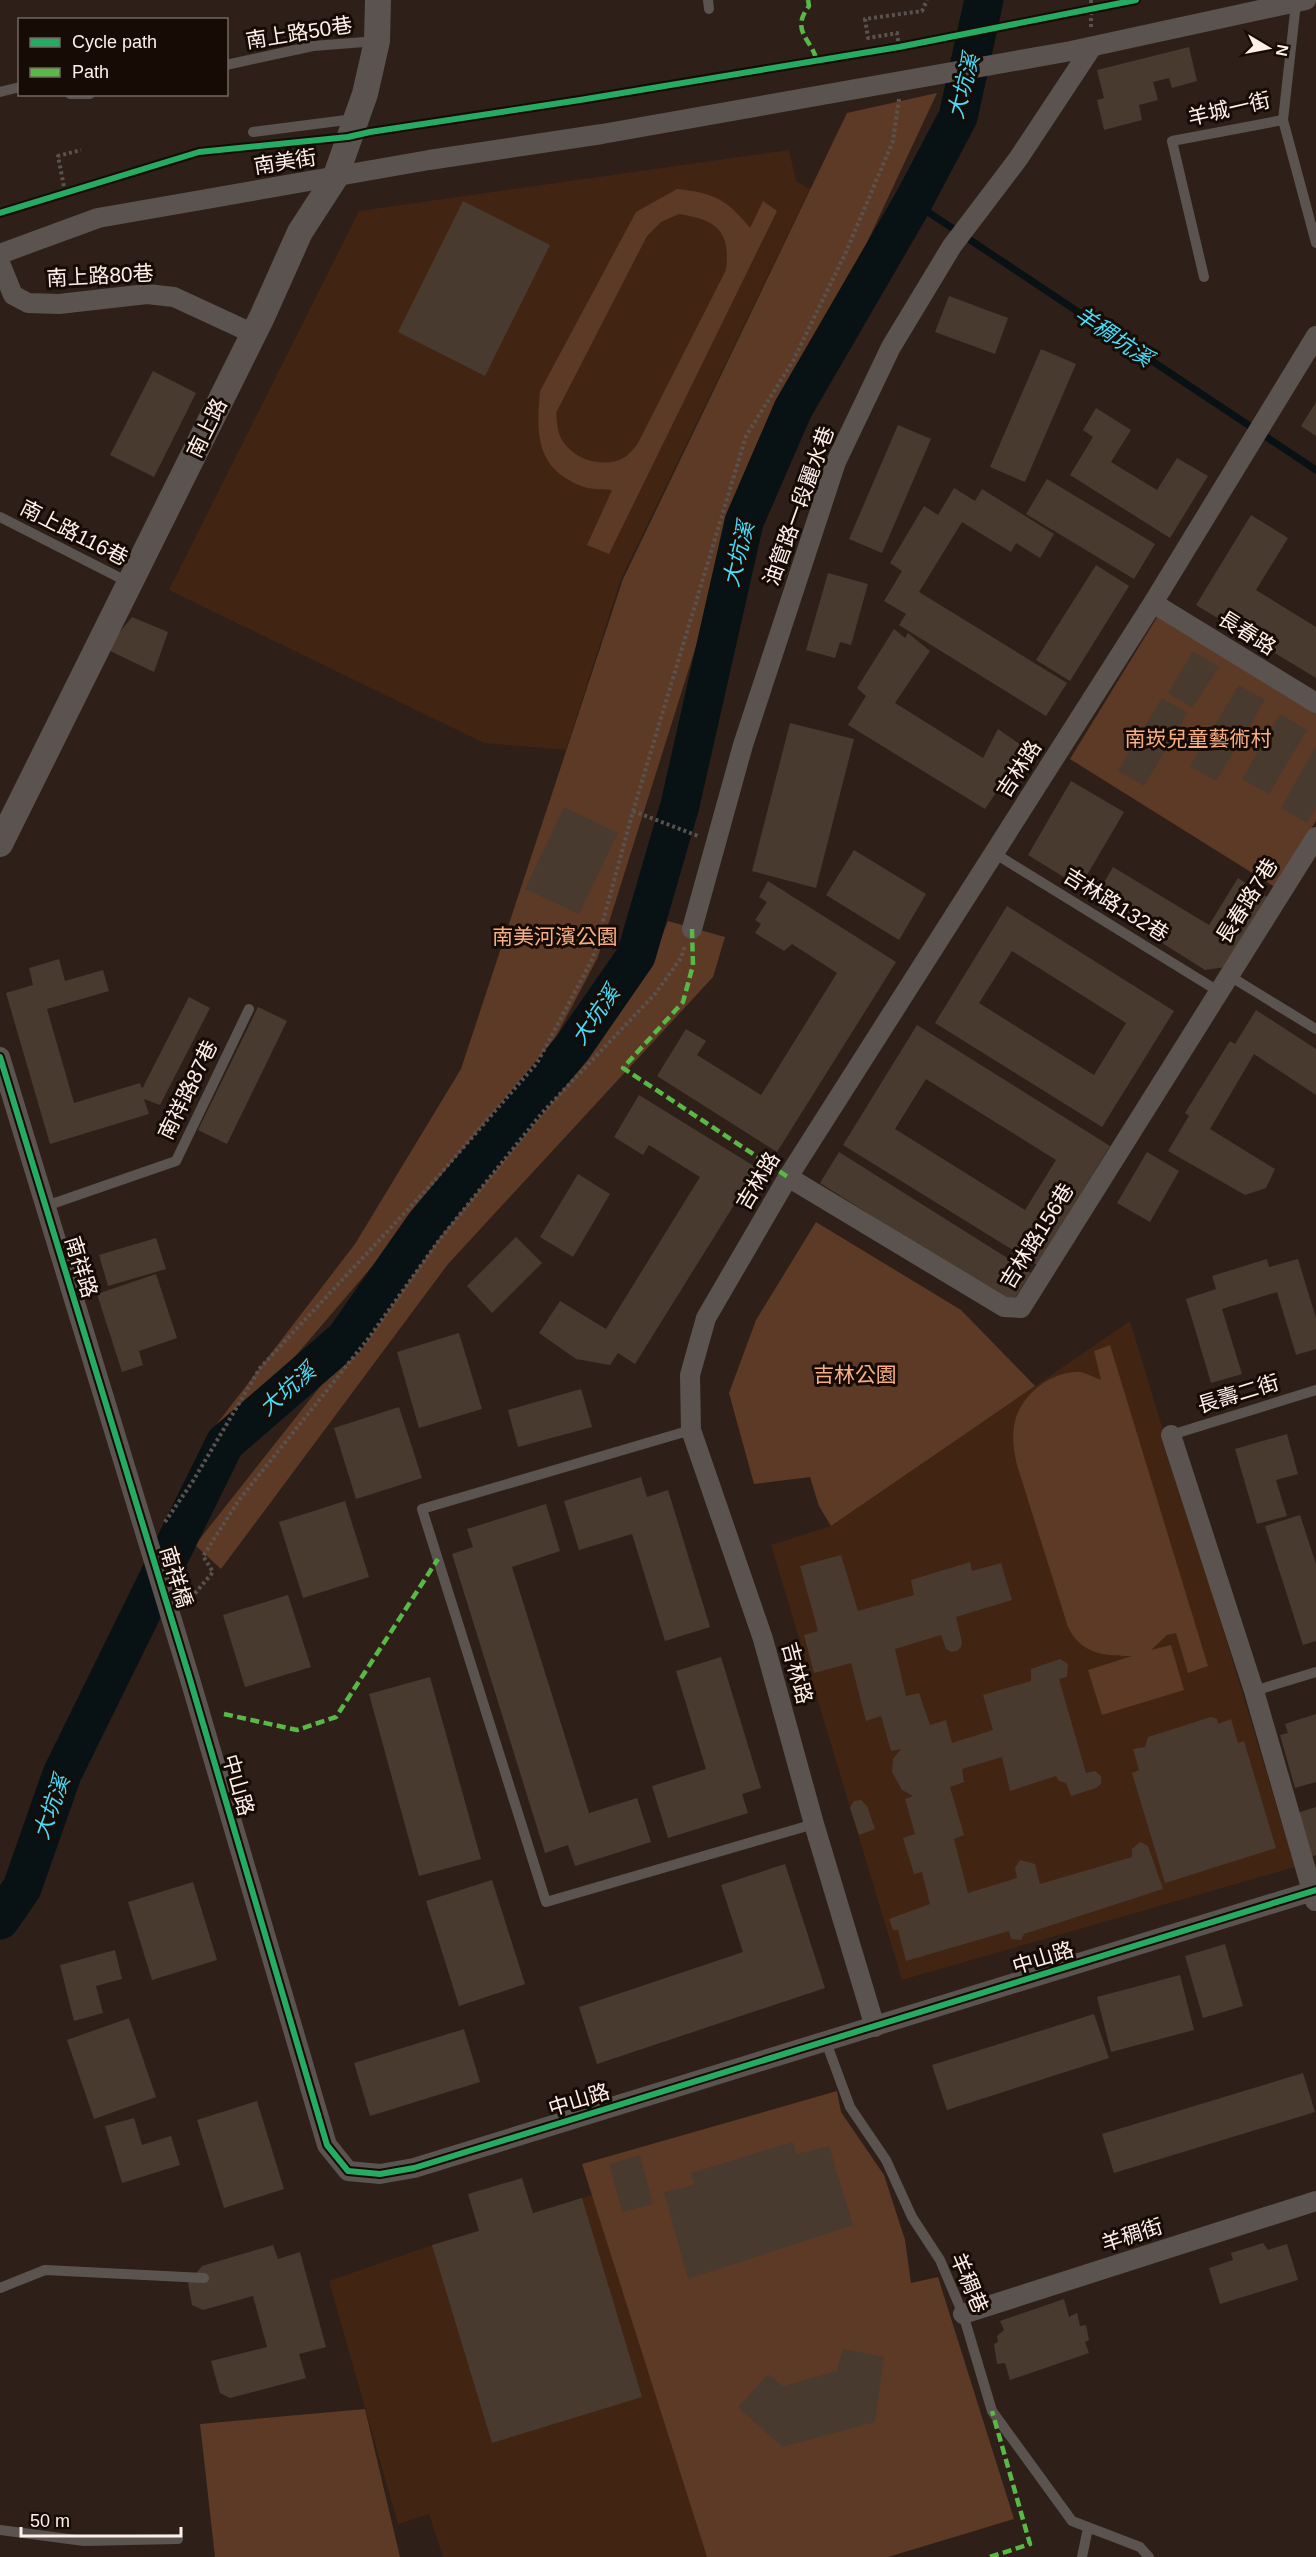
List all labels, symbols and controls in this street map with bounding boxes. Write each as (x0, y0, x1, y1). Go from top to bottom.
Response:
street label: 南上路50巷 (244, 13, 354, 52)
legend (18, 18, 228, 96)
north arrow (1238, 18, 1298, 78)
text: Cycle path (72, 32, 157, 52)
text: N (1273, 43, 1292, 58)
water label: 大坑溪 (943, 48, 985, 121)
text: Path (72, 62, 109, 82)
street label: 羊城一街 (1185, 88, 1272, 129)
street label: 南美街 (252, 145, 318, 178)
street label: 南上路80巷 (46, 261, 154, 290)
water label: 羊稠坑溪 (1070, 301, 1160, 373)
street label: 南上路 (182, 394, 231, 461)
street label: 油管路一段麗水巷 (759, 423, 838, 589)
street label: 南上路116巷 (17, 496, 132, 569)
water label: 大坑溪 (718, 516, 759, 589)
street label: 長春路 (1214, 606, 1280, 659)
park label: 南崁兒童藝術村 (1125, 727, 1272, 750)
street label: 吉林路 (992, 736, 1045, 801)
street label: 長春路7巷 (1211, 854, 1282, 947)
street label: 吉林路132巷 (1060, 863, 1173, 946)
park label: 南美河濱公園 (492, 925, 618, 948)
water label: 大坑溪 (566, 979, 626, 1049)
street label: 南祥路87巷 (154, 1036, 221, 1143)
street label: 吉林路 (731, 1148, 784, 1214)
street label: 吉林路156巷 (995, 1179, 1078, 1292)
street label: 南祥路 (61, 1233, 102, 1300)
water label: 大坑溪 (254, 1356, 323, 1420)
park label: 吉林公園 (813, 1363, 897, 1386)
street label: 長壽二街 (1194, 1370, 1281, 1417)
street label: 南祥橋 (156, 1543, 197, 1610)
street label: 吉林路 (778, 1639, 817, 1706)
street label: 中山路 (219, 1751, 258, 1818)
water label: 大坑溪 (28, 1769, 76, 1842)
street label: 中山路 (1009, 1937, 1076, 1978)
street label: 中山路 (545, 2079, 612, 2120)
street label: 羊稠街 (1098, 2214, 1165, 2255)
street label: 羊稠巷 (947, 2249, 992, 2316)
scale bar (21, 2500, 182, 2538)
text: 50 m (30, 2511, 70, 2531)

